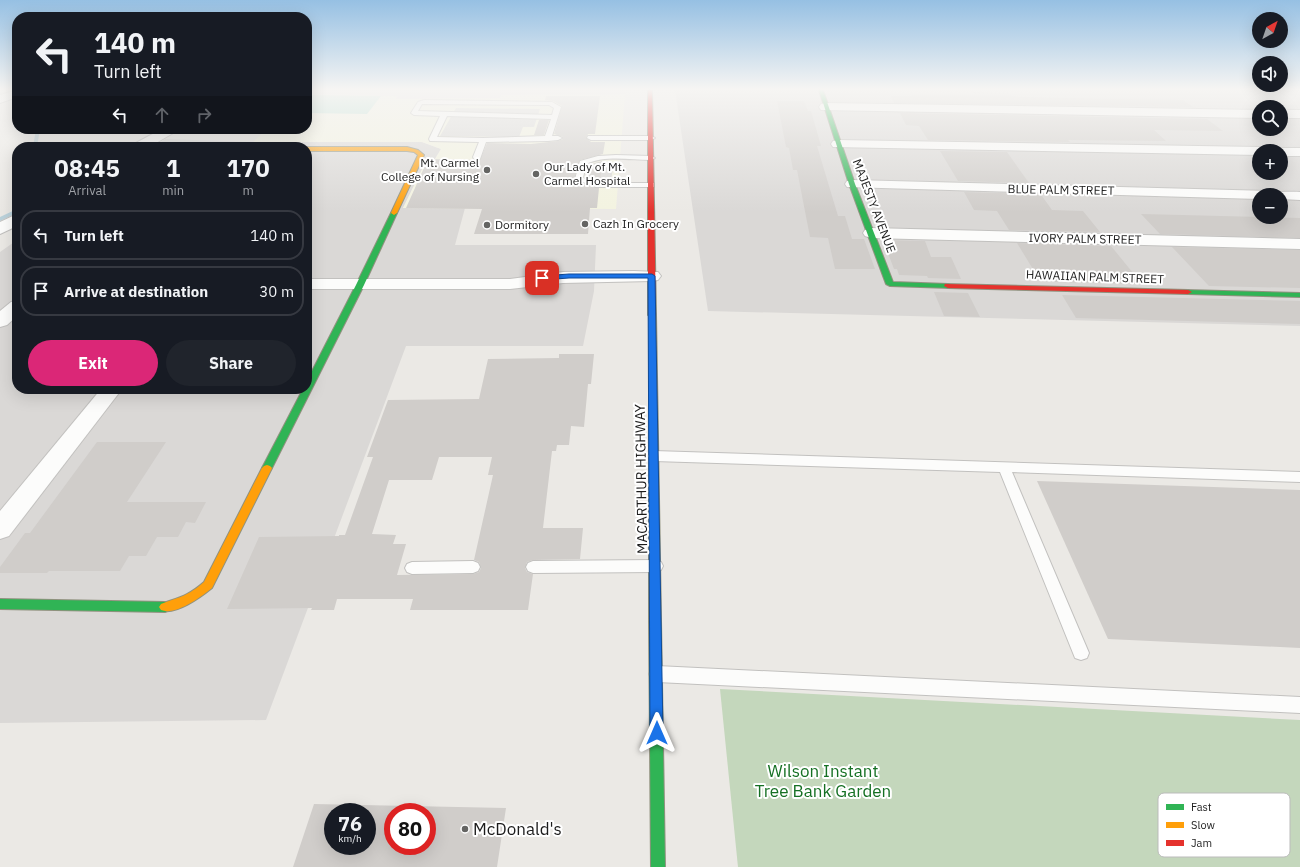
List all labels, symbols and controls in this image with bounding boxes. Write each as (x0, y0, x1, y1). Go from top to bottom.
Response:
north arrow (1252, 12, 1288, 48)
map controls (1252, 12, 1288, 224)
text: 140 m (94, 24, 176, 61)
icon: left (28, 28, 80, 80)
button: sound (1252, 56, 1288, 92)
text: Turn left (94, 60, 162, 83)
button: search (1252, 100, 1288, 136)
icon: left (109, 104, 131, 126)
icon: ahead (151, 104, 173, 126)
icon: right (193, 104, 215, 126)
button: + (1252, 144, 1288, 180)
text: 08:45 (54, 152, 120, 184)
text: 1 (166, 152, 180, 184)
text: 170 (226, 152, 270, 184)
place label: Mt. Carmel College of Nursing (381, 155, 480, 184)
street label: MAJESTY AVENUE (850, 157, 899, 255)
place label: Our Lady of Mt. Carmel Hospital (544, 159, 630, 188)
marker: Mt. Carmel College of Nursing (482, 165, 492, 175)
marker: Our Lady of Mt. Carmel Hospital (531, 169, 541, 179)
street label: BLUE PALM STREET (1008, 181, 1115, 198)
text: Arrival (68, 182, 106, 199)
text: min (162, 182, 184, 199)
text: m (242, 182, 254, 199)
button: − (1252, 188, 1288, 224)
place label: Cazh In Grocery (593, 216, 679, 231)
place label: Dormitory (495, 217, 549, 232)
marker: Cazh In Grocery (580, 219, 590, 229)
marker: Dormitory (482, 220, 492, 230)
icon: left (30, 224, 52, 246)
text: Turn left (64, 226, 124, 245)
text: 140 m (250, 226, 294, 245)
street label: IVORY PALM STREET (1028, 230, 1142, 247)
pin (525, 261, 559, 295)
icon: arrive (531, 267, 553, 289)
street label: HAWAIIAN PALM STREET (1026, 267, 1165, 286)
icon: arrive (30, 280, 52, 302)
text: Arrive at destination (64, 282, 208, 301)
text: 30 m (259, 282, 294, 301)
button: Exit (28, 340, 158, 386)
button: Share (166, 340, 296, 386)
street label: MACARTHUR HIGHWAY (631, 403, 651, 554)
position arrow (636, 712, 678, 754)
park label: Wilson Instant Tree Bank Garden (755, 760, 891, 802)
legend (1158, 793, 1290, 857)
text: Fast (1191, 800, 1212, 814)
speed limit sign: 80 (384, 803, 436, 855)
text: 76 (338, 810, 362, 837)
place label: McDonald's (473, 818, 562, 840)
text: Slow (1191, 818, 1215, 832)
marker: McDonald's (460, 824, 470, 834)
text: km/h (338, 832, 362, 845)
text: Jam (1191, 836, 1212, 850)

